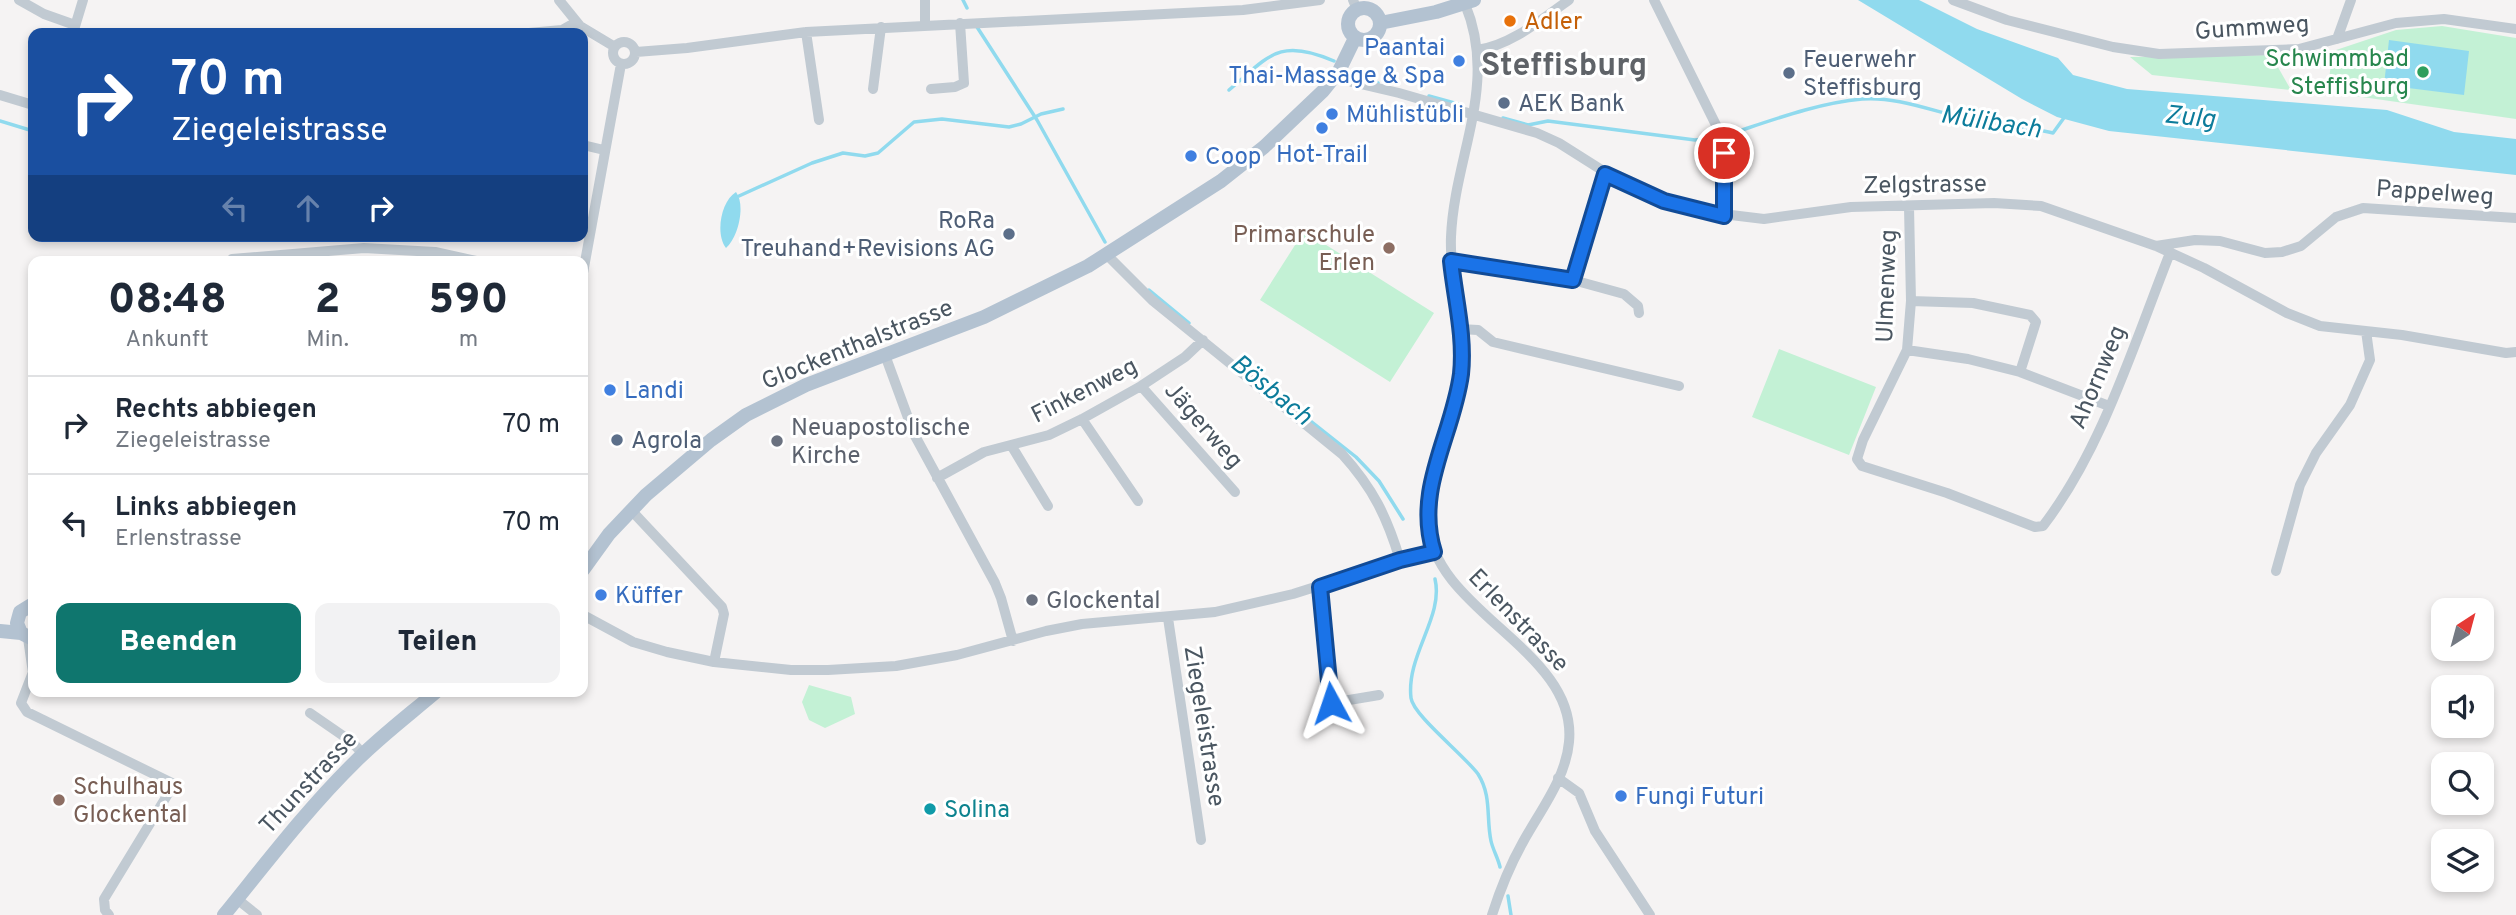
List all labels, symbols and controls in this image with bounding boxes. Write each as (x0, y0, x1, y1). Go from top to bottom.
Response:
place label: Adler (1524, 8, 1582, 38)
street label: Gummweg (2194, 10, 2310, 48)
marker: Adler (1502, 13, 1518, 29)
place label: Paantai Thai-Massage & Spa (1228, 34, 1445, 92)
place label: Schwimmbad Steffisburg (2265, 45, 2409, 103)
place label: Feuerwehr Steffisburg (1803, 46, 1922, 104)
district label: Steffisburg (1481, 47, 1647, 87)
text: 70 m (171, 51, 285, 113)
marker: Paantai Thai-Massage & Spa (1451, 53, 1467, 69)
icon: right (56, 56, 147, 147)
marker: Schwimmbad Steffisburg (2415, 64, 2431, 80)
marker: Feuerwehr Steffisburg (1781, 65, 1797, 81)
place label: AEK Bank (1518, 90, 1625, 120)
marker: AEK Bank (1496, 95, 1512, 111)
water label: Mülibach (1938, 99, 2043, 148)
water label: Zulg (2163, 99, 2218, 138)
place label: Mühlistübli (1346, 101, 1464, 131)
marker: Mühlistübli (1324, 106, 1340, 122)
text: Ziegeleistrasse (171, 112, 388, 152)
marker: Hot-Trail (1314, 120, 1330, 136)
pin (1694, 123, 1754, 183)
icon: arrive (1705, 134, 1743, 172)
place label: Hot-Trail (1276, 141, 1368, 171)
place label: Coop (1205, 143, 1261, 173)
marker: Coop (1183, 148, 1199, 164)
street label: Zelgstrasse (1863, 170, 1987, 202)
street label: Pappelweg (2375, 175, 2495, 213)
icon: left (216, 189, 254, 227)
icon: ahead (289, 189, 327, 227)
icon: right (362, 189, 400, 227)
place label: RoRa Treuhand+Revisions AG (741, 207, 995, 265)
place label: Primarschule Erlen (1233, 221, 1375, 279)
marker: RoRa Treuhand+Revisions AG (1001, 226, 1017, 242)
street label: Ulmenweg (1871, 229, 1905, 343)
marker: Primarschule Erlen (1381, 240, 1397, 256)
text: 08:48 (108, 275, 227, 328)
text: 2 (315, 275, 340, 328)
text: 590 (428, 275, 508, 328)
street label: Glockenthalstrasse (758, 294, 958, 398)
street label: Ahornweg (2064, 321, 2134, 434)
text: Ankunft (126, 326, 209, 355)
text: Min. (306, 326, 349, 355)
text: m (459, 326, 478, 355)
water label: Bösbach (1223, 348, 1318, 434)
street label: Finkenweg (1027, 352, 1143, 431)
place label: Landi (624, 377, 684, 407)
street label: Jägerweg (1157, 377, 1248, 476)
marker: Landi (602, 382, 618, 398)
text: Rechts abbiegen (115, 394, 317, 427)
icon: right (56, 406, 94, 444)
text: 70 m (502, 409, 560, 442)
place label: Neuapostolische Kirche (791, 414, 970, 472)
text: Ziegeleistrasse (115, 427, 271, 456)
place label: Agrola (631, 427, 702, 457)
marker: Agrola (609, 432, 625, 448)
marker: Neuapostolische Kirche (769, 433, 785, 449)
text: Links abbiegen (115, 492, 297, 525)
icon: left (56, 504, 94, 542)
text: 70 m (502, 507, 560, 540)
text: Erlenstrasse (115, 525, 242, 554)
street label: Erlenstrasse (1461, 563, 1574, 679)
place label: Küffer (615, 582, 683, 612)
marker: Küffer (593, 587, 609, 603)
place label: Glockental (1046, 587, 1161, 617)
marker: Glockental (1024, 592, 1040, 608)
north arrow (2431, 598, 2494, 662)
map controls (2431, 598, 2494, 892)
button: Beenden (56, 603, 301, 683)
button: Teilen (315, 603, 560, 683)
street label: Ziegeleistrasse (1176, 644, 1231, 809)
position arrow (1294, 666, 1368, 740)
button: sound (2431, 675, 2494, 738)
street label: Thunstrasse (254, 725, 365, 841)
button: search (2431, 752, 2494, 815)
place label: Schulhaus Glockental (73, 773, 188, 831)
place label: Fungi Futuri (1635, 783, 1764, 813)
marker: Fungi Futuri (1613, 788, 1629, 804)
marker: Schulhaus Glockental (51, 792, 67, 808)
place label: Solina (944, 796, 1010, 826)
marker: Solina (922, 801, 938, 817)
button: layers (2431, 829, 2494, 892)

